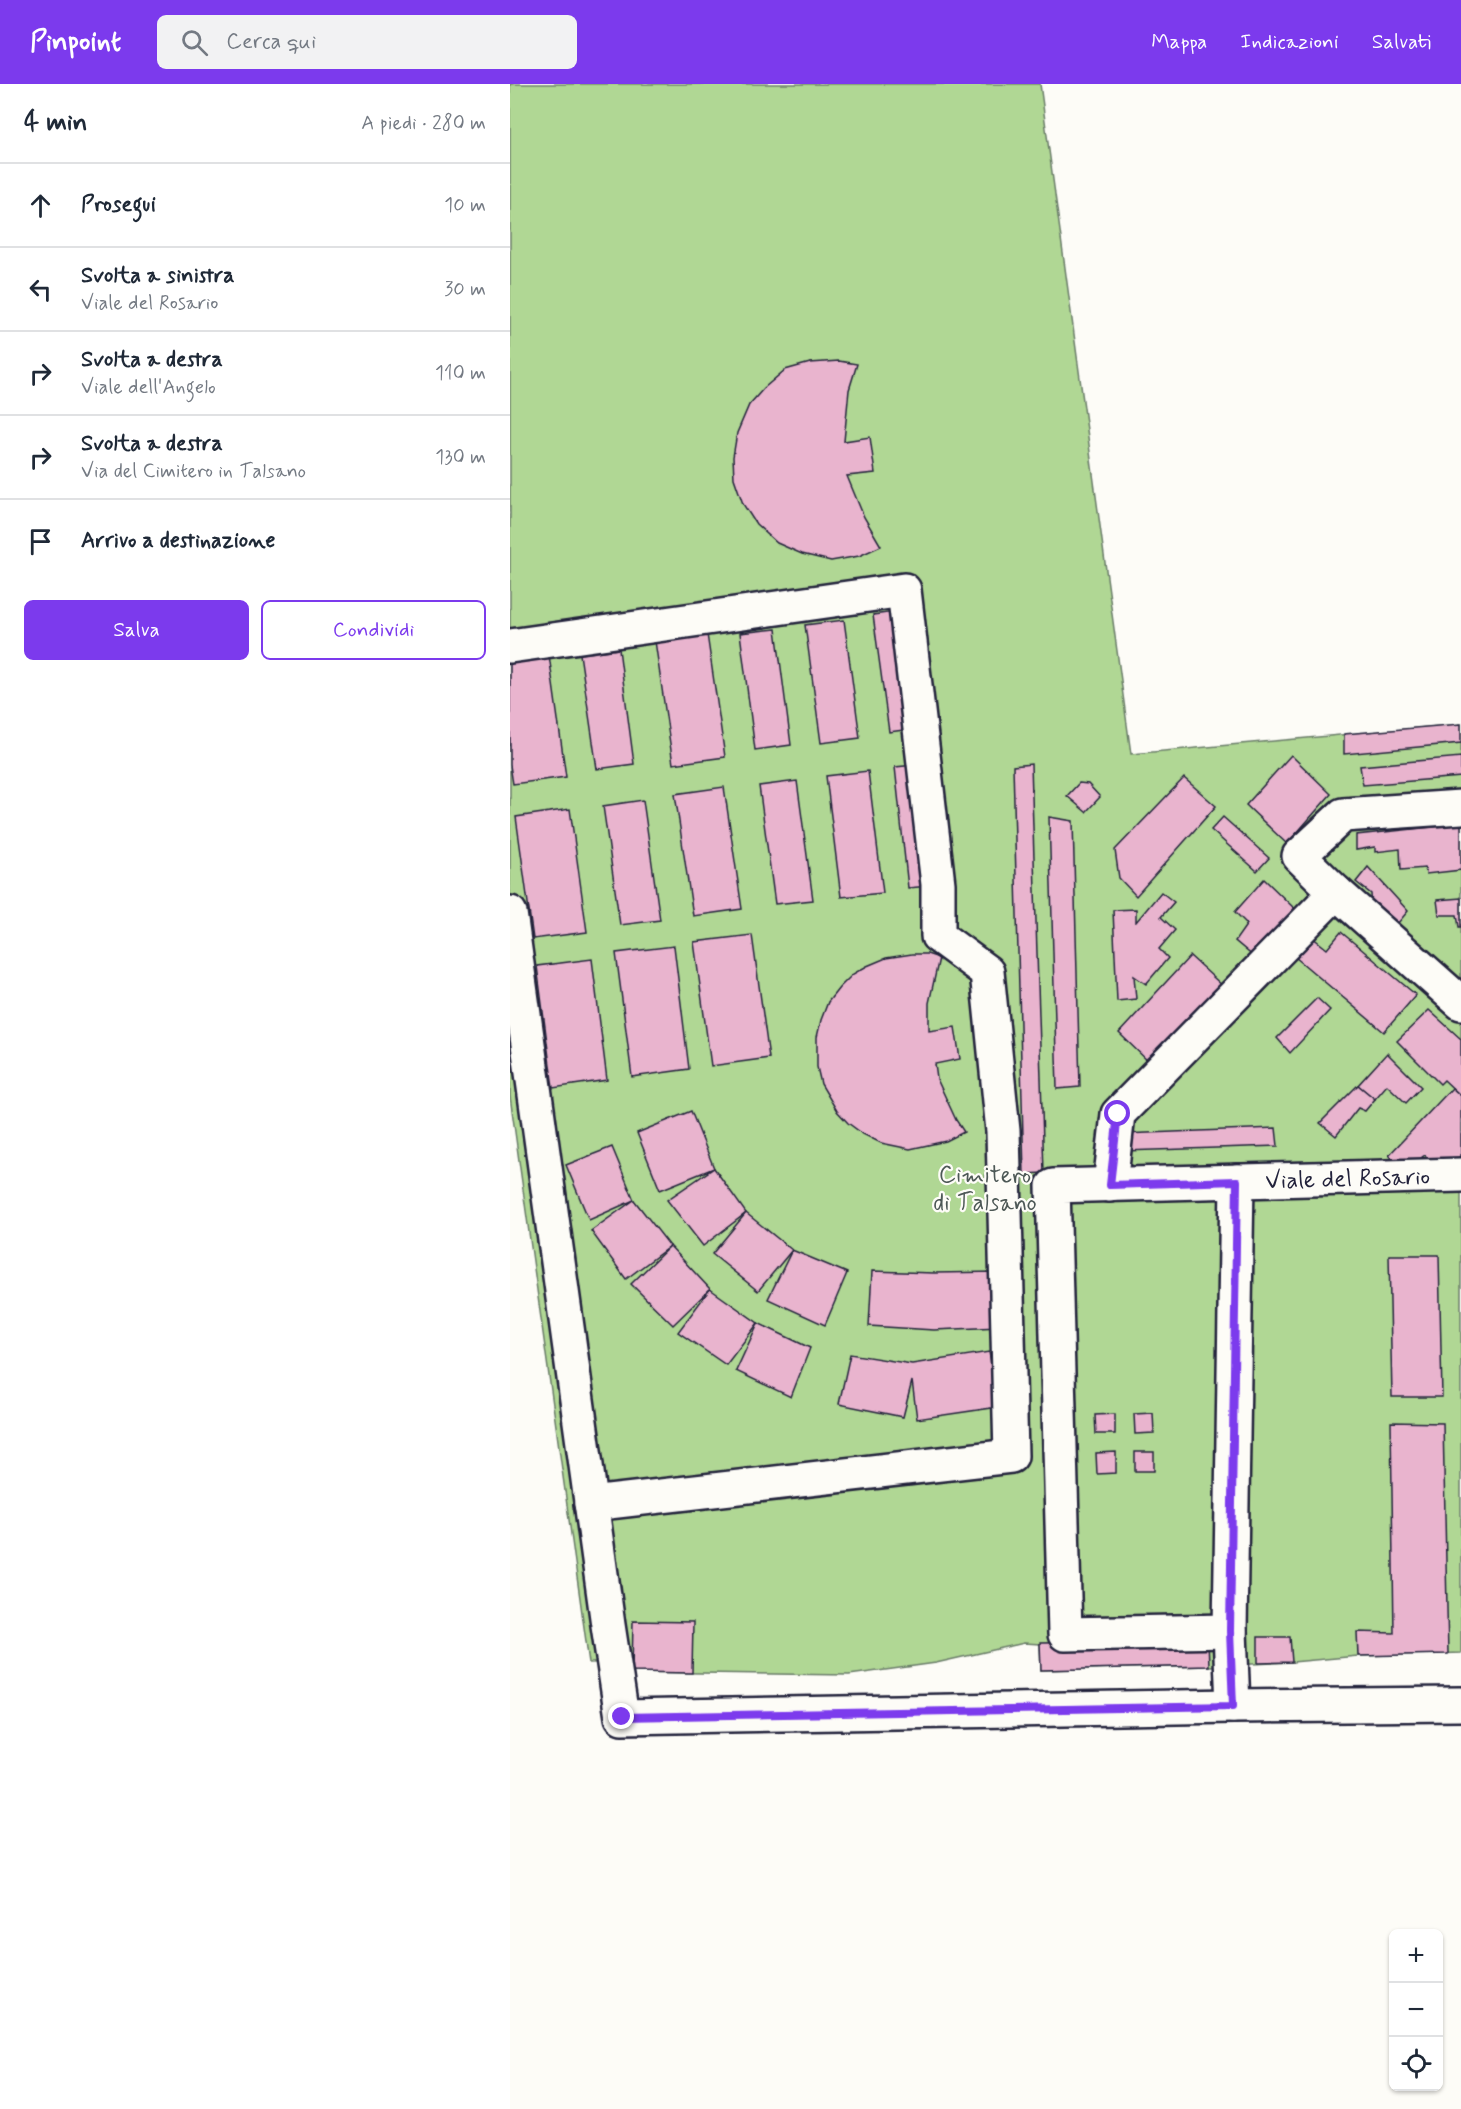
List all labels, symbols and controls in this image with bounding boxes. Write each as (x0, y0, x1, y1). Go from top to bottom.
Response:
search box (157, 15, 577, 69)
text: Pinpoint (30, 24, 121, 61)
icon: search (178, 26, 211, 59)
text: Cerca qui (226, 28, 316, 56)
text: Mappa (1151, 28, 1207, 56)
text: Indicazioni (1240, 28, 1339, 56)
text: Salvati (1372, 28, 1431, 56)
text: 4 min (24, 106, 87, 140)
text: A piedi · 280 m (361, 110, 486, 137)
icon: ahead (24, 189, 57, 222)
text: Prosegui (81, 191, 156, 219)
text: 10 m (444, 192, 486, 219)
text: Svolta a sinistra (81, 262, 235, 290)
icon: left (24, 273, 57, 306)
text: 30 m (444, 276, 486, 303)
text: Viale del Rosario (81, 290, 218, 317)
text: Svolta a destra (81, 346, 223, 374)
icon: right (24, 357, 57, 390)
text: 110 m (435, 360, 486, 387)
text: Viale dell'Angelo (81, 374, 216, 401)
text: Svolta a destra (81, 430, 223, 458)
icon: right (24, 441, 57, 474)
text: 130 m (435, 444, 486, 471)
text: Via del Cimitero in Talsano (81, 458, 306, 485)
icon: arrive (24, 525, 57, 558)
text: Arrivo a destinazione (81, 527, 275, 555)
button: Salva (24, 600, 249, 660)
button: Condividi (261, 600, 486, 660)
route start (1104, 1100, 1130, 1126)
park label: Cimitero di Talsano (933, 1160, 1037, 1219)
street label: Viale del Rosario (1265, 1162, 1431, 1197)
route end (608, 1703, 634, 1729)
map controls (1389, 1929, 1443, 2091)
button: + (1389, 1929, 1443, 1983)
button: − (1389, 1983, 1443, 2037)
button: locate (1389, 2037, 1443, 2091)

